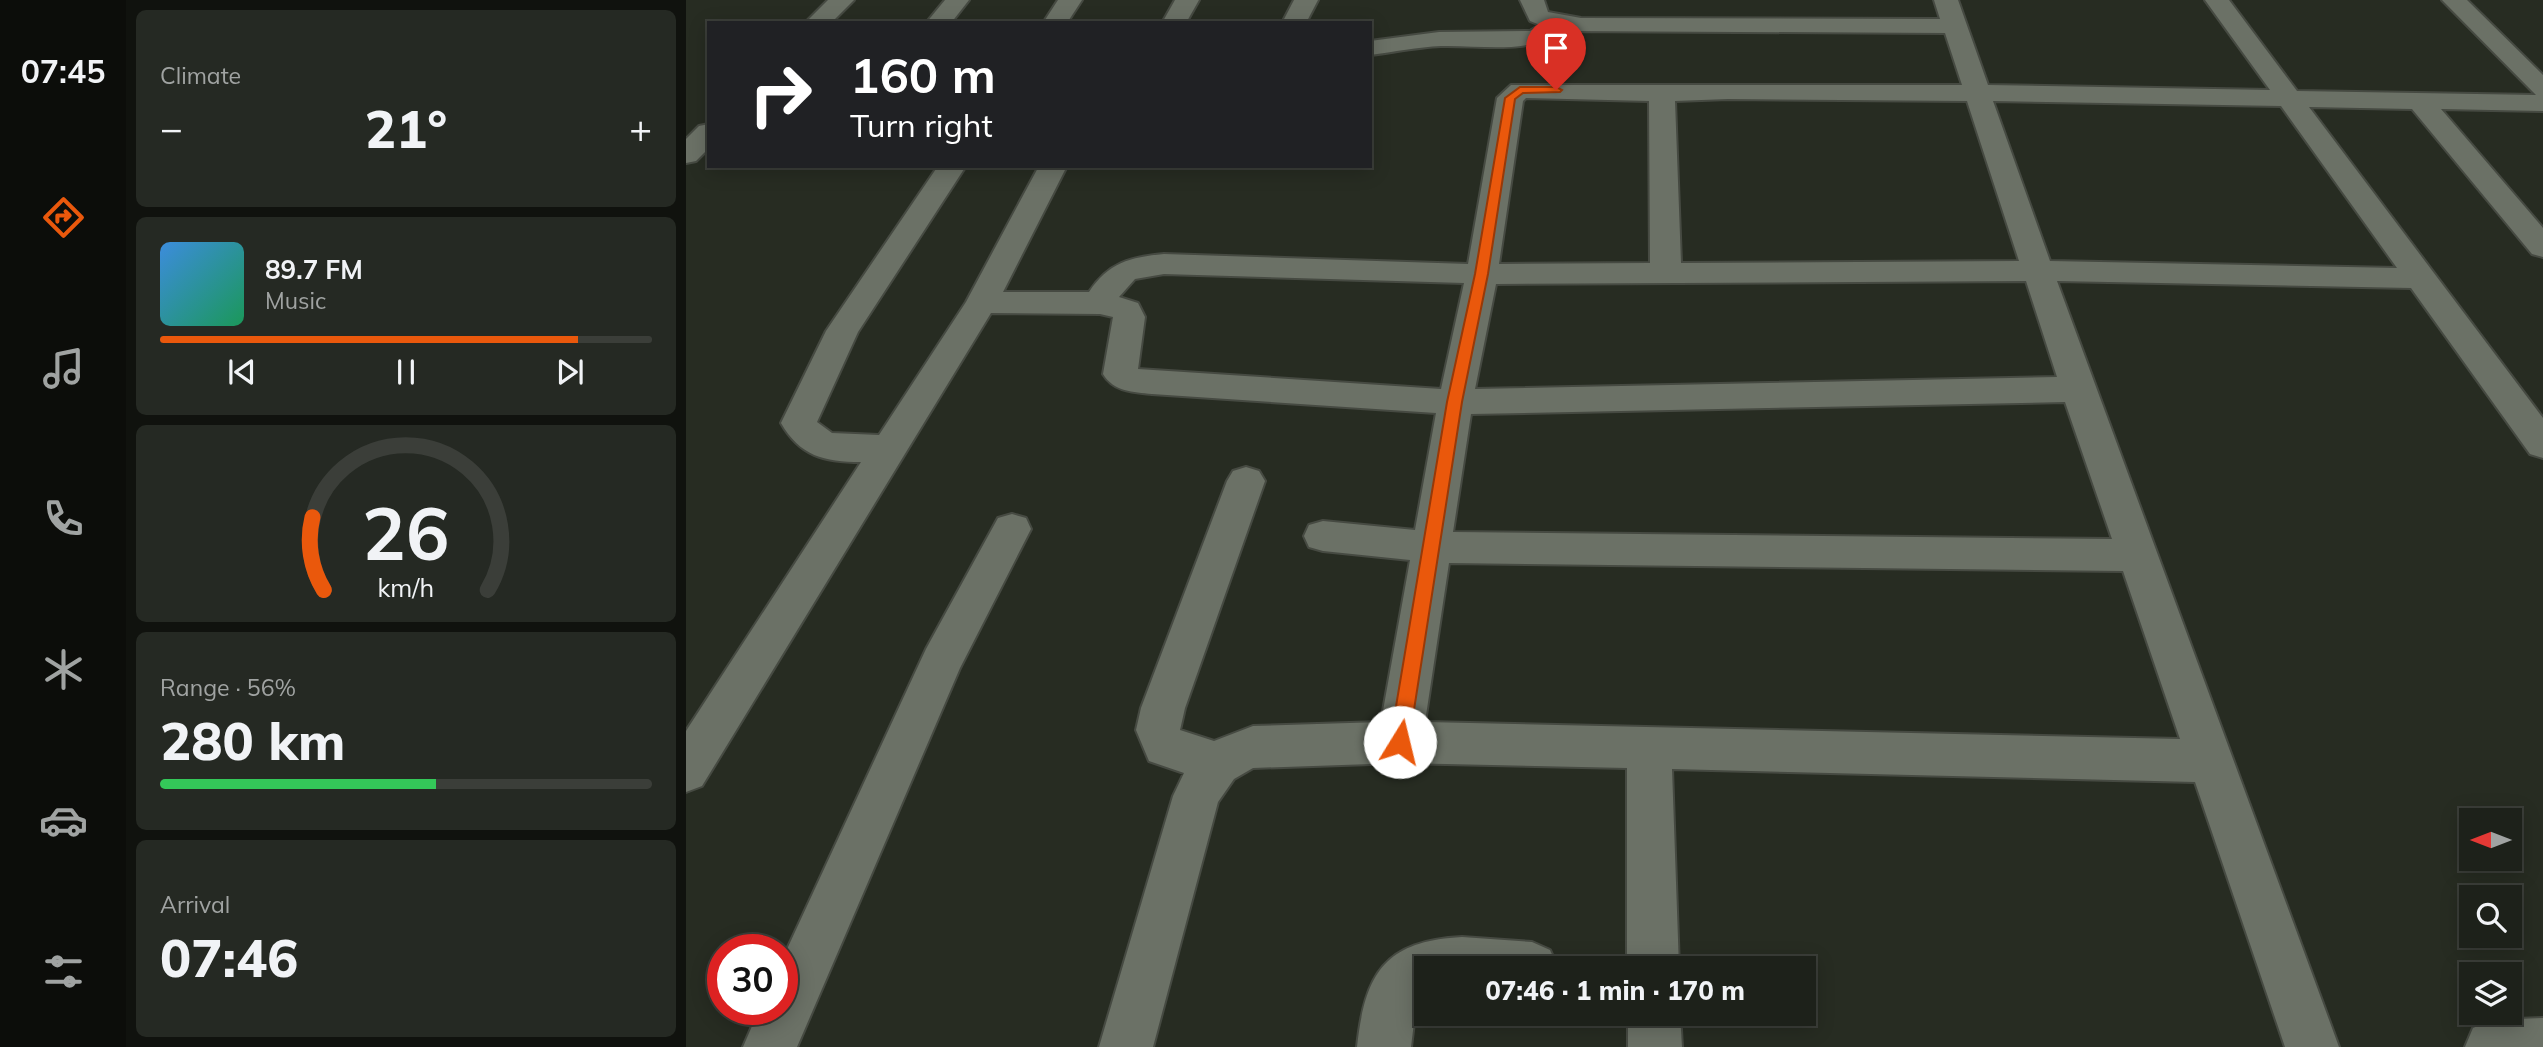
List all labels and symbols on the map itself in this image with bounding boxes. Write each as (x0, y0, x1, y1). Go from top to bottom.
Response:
pin (1526, 18, 1586, 90)
position arrow (1363, 705, 1437, 779)
north arrow (2459, 808, 2522, 872)
speed limit sign: 30 (707, 934, 798, 1025)

